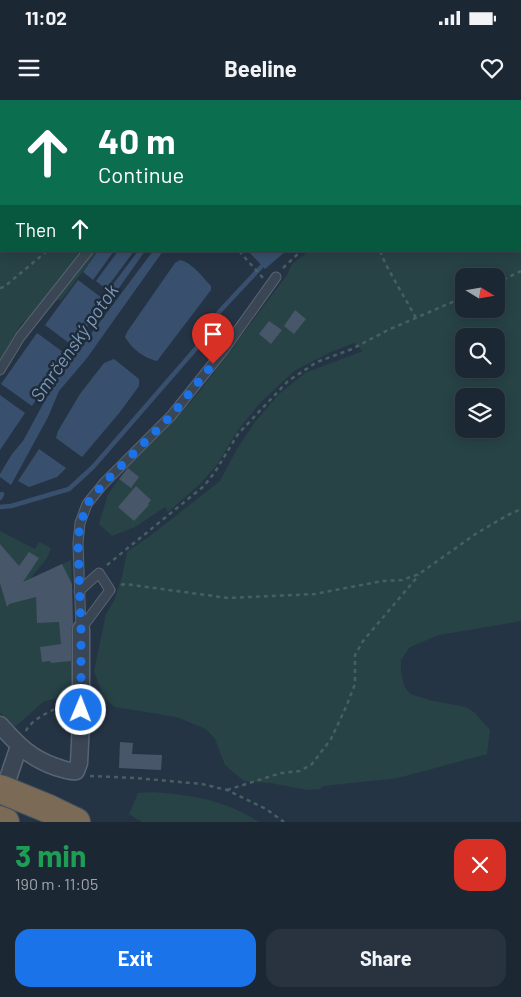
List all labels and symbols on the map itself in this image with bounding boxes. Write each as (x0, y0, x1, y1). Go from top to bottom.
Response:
north arrow (455, 268, 505, 318)
water label: Smrčenský potok (25, 279, 123, 406)
pin (192, 313, 234, 364)
position arrow (54, 683, 106, 735)

